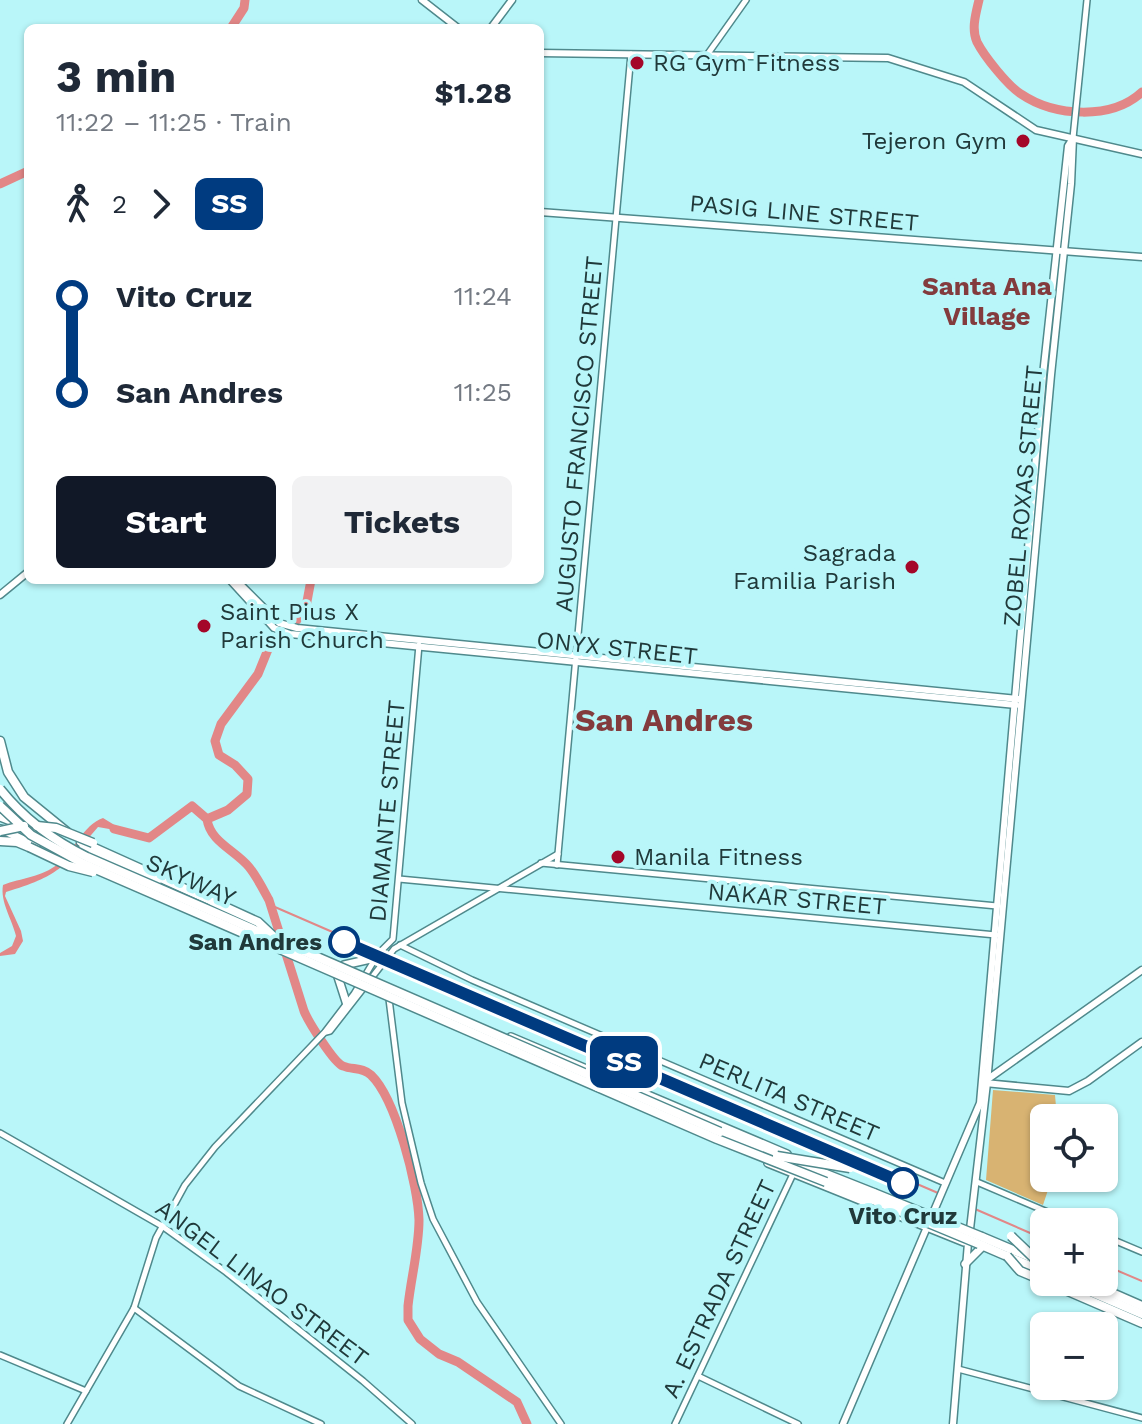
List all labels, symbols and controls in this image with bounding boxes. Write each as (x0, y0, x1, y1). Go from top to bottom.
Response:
place label: RG Gym Fitness (653, 49, 840, 77)
text: 3 min (56, 51, 176, 103)
marker: RG Gym Fitness (628, 54, 646, 72)
text: $1.28 (434, 75, 512, 110)
text: 11:22 – 11:25 · Train (56, 107, 292, 137)
place label: Tejeron Gym (862, 127, 1007, 155)
marker: Tejeron Gym (1014, 132, 1032, 150)
icon: walk (56, 182, 100, 226)
icon: forward (139, 182, 183, 226)
text: SS (211, 187, 247, 220)
text: 2 (112, 189, 127, 219)
street label: PASIG LINE STREET (688, 189, 920, 237)
street label: AUGUSTO FRANCISCO STREET (549, 255, 609, 613)
district label: Santa Ana Village (922, 271, 1052, 331)
text: Vito Cruz (116, 279, 252, 314)
text: 11:24 (454, 281, 512, 311)
street label: ZOBEL ROXAS STREET (998, 364, 1048, 628)
text: San Andres (116, 375, 283, 410)
text: 11:25 (454, 377, 512, 407)
button: Start (56, 476, 276, 568)
button: Tickets (292, 476, 512, 568)
place label: Sagrada Familia Parish (733, 539, 896, 595)
marker: Sagrada Familia Parish (903, 558, 921, 576)
place label: Saint Pius X Parish Church (220, 598, 384, 654)
marker: Saint Pius X Parish Church (195, 617, 213, 635)
street label: ONYX STREET (535, 626, 699, 670)
street label: DIAMANTE STREET (363, 699, 411, 923)
district label: San Andres (575, 701, 753, 739)
place label: Manila Fitness (634, 843, 803, 871)
street label: SKYWAY (142, 848, 240, 912)
marker: Manila Fitness (609, 848, 627, 866)
street label: NAKAR STREET (706, 877, 888, 921)
marker: San Andres (329, 927, 359, 957)
place label: San Andres (188, 928, 322, 956)
line badge: SS (588, 1036, 660, 1088)
text: SS (606, 1045, 642, 1078)
street label: PERLITA STREET (695, 1046, 883, 1148)
map controls (1030, 1104, 1118, 1400)
button: locate (1030, 1104, 1118, 1192)
marker: Vito Cruz (888, 1168, 918, 1198)
street label: A. ESTRADA STREET (656, 1176, 782, 1402)
street label: ANGEL LINAO STREET (150, 1194, 374, 1372)
place label: Vito Cruz (848, 1202, 958, 1230)
button: + (1030, 1208, 1118, 1296)
button: − (1030, 1312, 1118, 1400)

